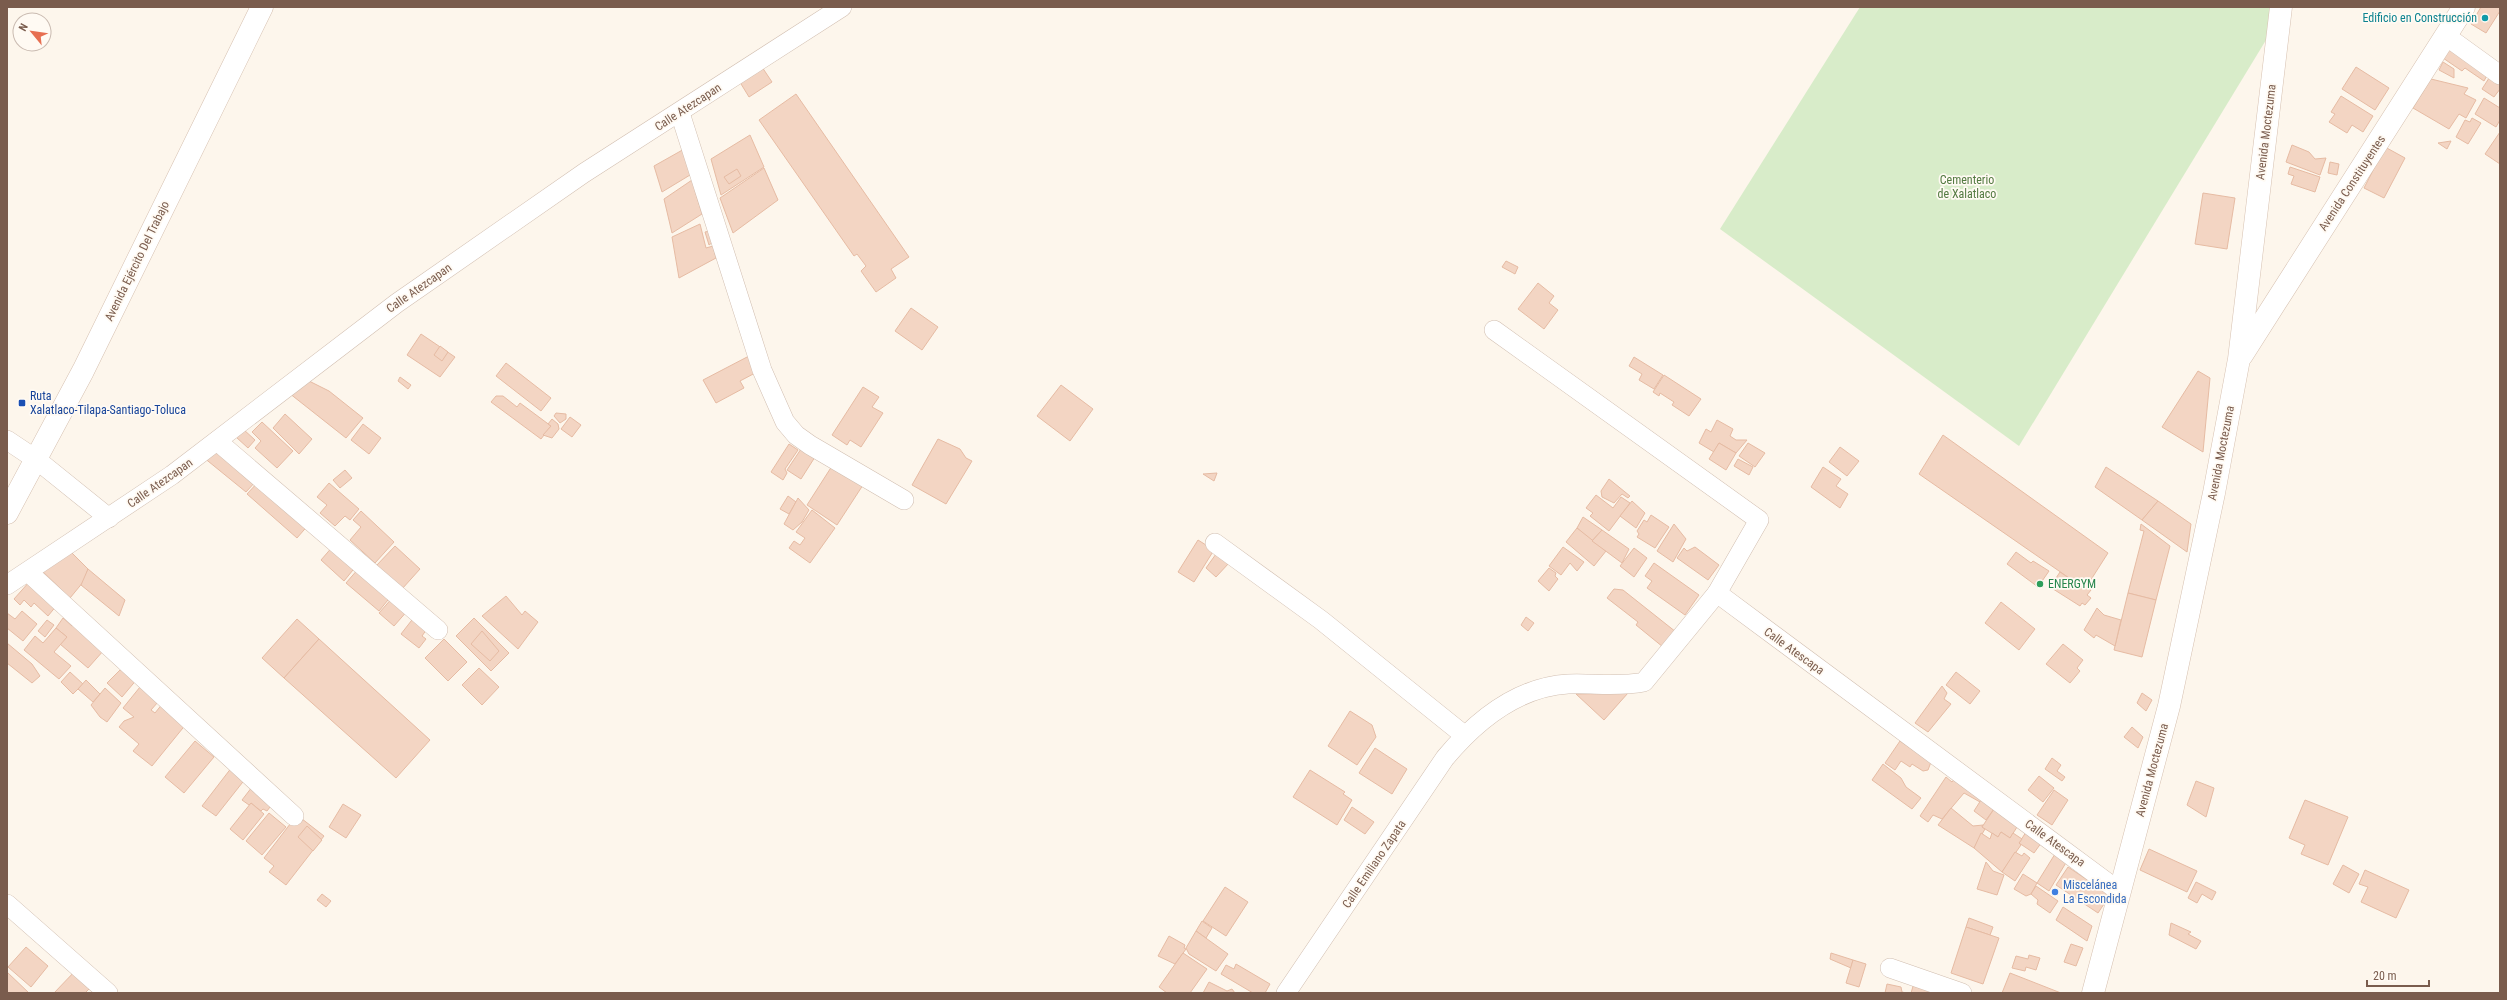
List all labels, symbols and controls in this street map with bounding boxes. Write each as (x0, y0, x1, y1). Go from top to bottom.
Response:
place label: Edificio en Construcción (2362, 11, 2477, 25)
north arrow (12, 12, 52, 52)
marker: Edificio en Construcción (2480, 13, 2490, 23)
text: N (16, 21, 31, 33)
street label: Calle Atezcapan (652, 80, 724, 134)
street label: Avenida Moctezuma (2253, 83, 2279, 180)
street label: Avenida Constituyentes (2316, 133, 2388, 233)
park label: Cementerio de Xalatlaco (1938, 173, 1996, 201)
street label: Avenida Ejército Del Trabajo (102, 199, 172, 323)
street label: Calle Atezcapan (384, 260, 454, 316)
place label: Ruta Xalatlaco-Tilapa-Santiago-Toluca (30, 389, 186, 417)
marker: Ruta Xalatlaco-Tilapa-Santiago-Toluca (17, 398, 27, 408)
street label: Avenida Moctezuma (2205, 404, 2237, 501)
street label: Calle Atezcapan (125, 455, 195, 511)
place label: ENERGYM (2048, 577, 2096, 591)
marker: ENERGYM (2035, 579, 2045, 589)
street label: Calle Atescapa (1761, 625, 1827, 678)
street label: Avenida Moctezuma (2133, 722, 2171, 818)
street label: Calle Emiliano Zapata (1339, 817, 1409, 911)
street label: Calle Atescapa (2022, 817, 2088, 870)
place label: Miscelánea La Escondida (2063, 878, 2127, 906)
marker: Miscelánea La Escondida (2050, 887, 2060, 897)
scale bar (2367, 962, 2429, 988)
text: 20 m (2373, 969, 2397, 983)

